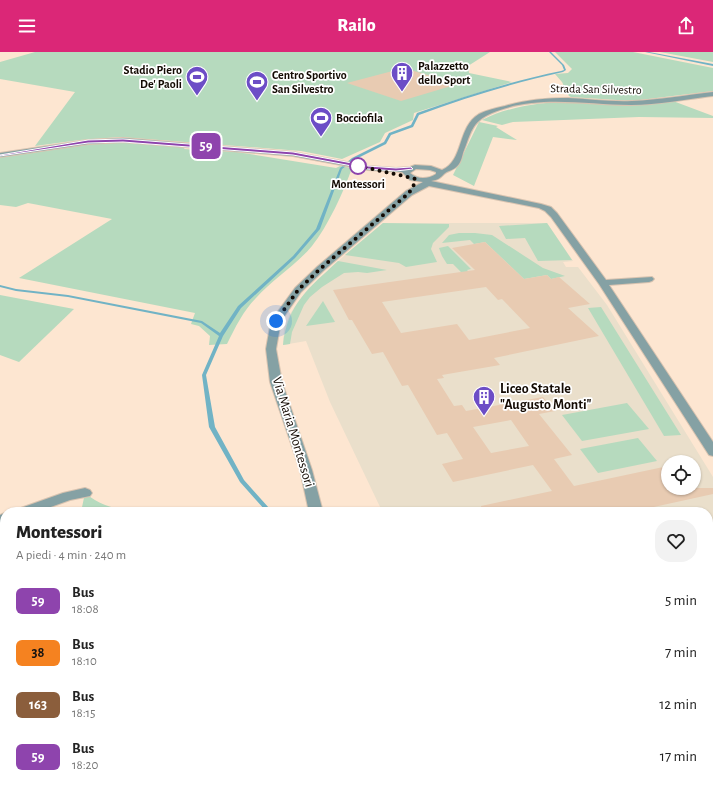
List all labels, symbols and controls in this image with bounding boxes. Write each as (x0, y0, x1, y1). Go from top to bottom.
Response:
icon: menu (16, 15, 38, 37)
icon: share (675, 15, 697, 37)
text: Railo (337, 17, 376, 35)
building icon: Palazzetto dello Sport (389, 60, 415, 93)
place label: Palazzetto dello Sport (418, 60, 470, 86)
place label: Stadio Piero De' Paoli (123, 64, 182, 90)
sports icon: Stadio Piero De' Paoli (184, 64, 210, 97)
sports icon: Centro Sportivo San Silvestro (244, 69, 270, 102)
place label: Centro Sportivo San Silvestro (272, 69, 347, 95)
street label: Strada San Silvestro (550, 82, 642, 96)
sports icon: Bocciofila (308, 105, 334, 138)
place label: Bocciofila (336, 112, 383, 124)
line badge: 59 (188, 133, 224, 159)
text: 59 (200, 139, 212, 153)
marker: Montessori (349, 157, 367, 175)
place label: Montessori (331, 178, 385, 190)
your location (266, 311, 286, 331)
street label: Via Maria Montessori (270, 375, 316, 489)
place label: Liceo Statale "Augusto Monti" (500, 382, 592, 412)
building icon: Liceo Statale "Augusto Monti" (471, 384, 497, 417)
map controls (661, 455, 701, 495)
button: locate (661, 455, 701, 495)
button: heart (655, 520, 697, 562)
text: Montessori (16, 523, 102, 542)
text: A piedi · 4 min · 240 m (16, 549, 126, 562)
text: Bus (72, 585, 94, 600)
text: 5 min (665, 593, 697, 608)
text: 59 (32, 594, 44, 608)
text: 18:08 (72, 603, 99, 616)
text: Bus (72, 637, 94, 652)
text: 7 min (665, 645, 697, 660)
text: 38 (32, 646, 44, 660)
text: 18:10 (72, 655, 97, 668)
text: Bus (72, 689, 94, 704)
text: 12 min (659, 697, 697, 712)
text: 163 (29, 698, 47, 712)
text: 18:15 (72, 707, 96, 720)
text: Bus (72, 741, 94, 756)
text: 17 min (660, 749, 697, 764)
text: 59 (32, 750, 44, 764)
text: 18:20 (72, 759, 98, 772)

